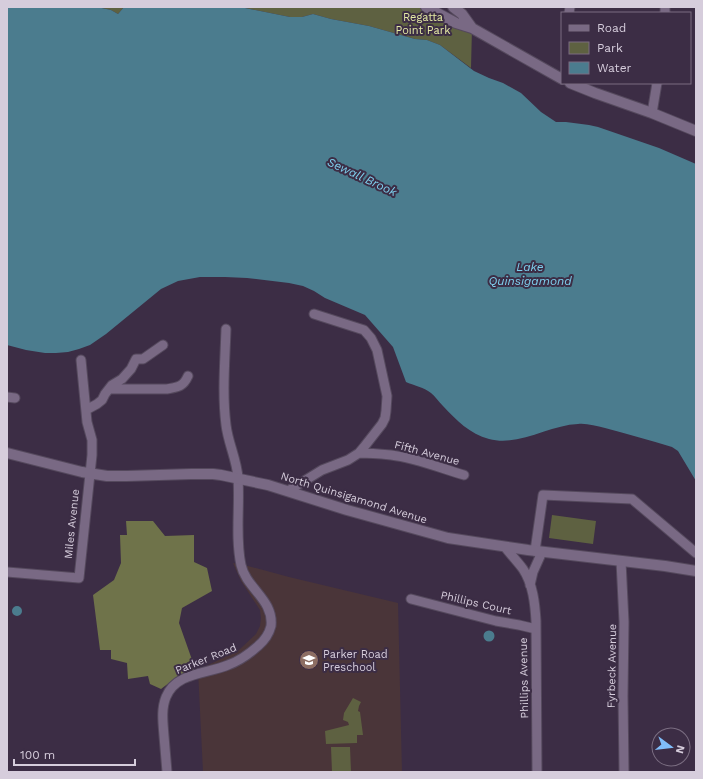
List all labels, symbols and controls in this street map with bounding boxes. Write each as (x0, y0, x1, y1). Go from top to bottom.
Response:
park label: Regatta Point Park (396, 11, 450, 37)
legend (561, 12, 691, 84)
text: Road (597, 21, 626, 35)
text: Park (597, 41, 623, 55)
text: Water (597, 61, 632, 75)
water label: Sewall Brook (325, 155, 399, 199)
water label: Lake Quinsigamond (488, 260, 572, 288)
street label: Fifth Avenue (393, 438, 461, 468)
street label: North Quinsigamond Avenue (279, 469, 429, 527)
street label: Miles Avenue (62, 488, 82, 560)
street label: Phillips Court (439, 589, 513, 618)
street label: Fyrbeck Avenue (605, 624, 619, 708)
street label: Phillips Avenue (517, 637, 531, 719)
street label: Parker Road (174, 641, 238, 677)
place label: Parker Road Preschool (323, 648, 388, 674)
school or university icon: Parker Road Preschool (298, 649, 320, 671)
north arrow (651, 727, 691, 767)
scale bar (14, 741, 135, 767)
text: N (673, 744, 688, 755)
text: 100 m (20, 748, 55, 762)

